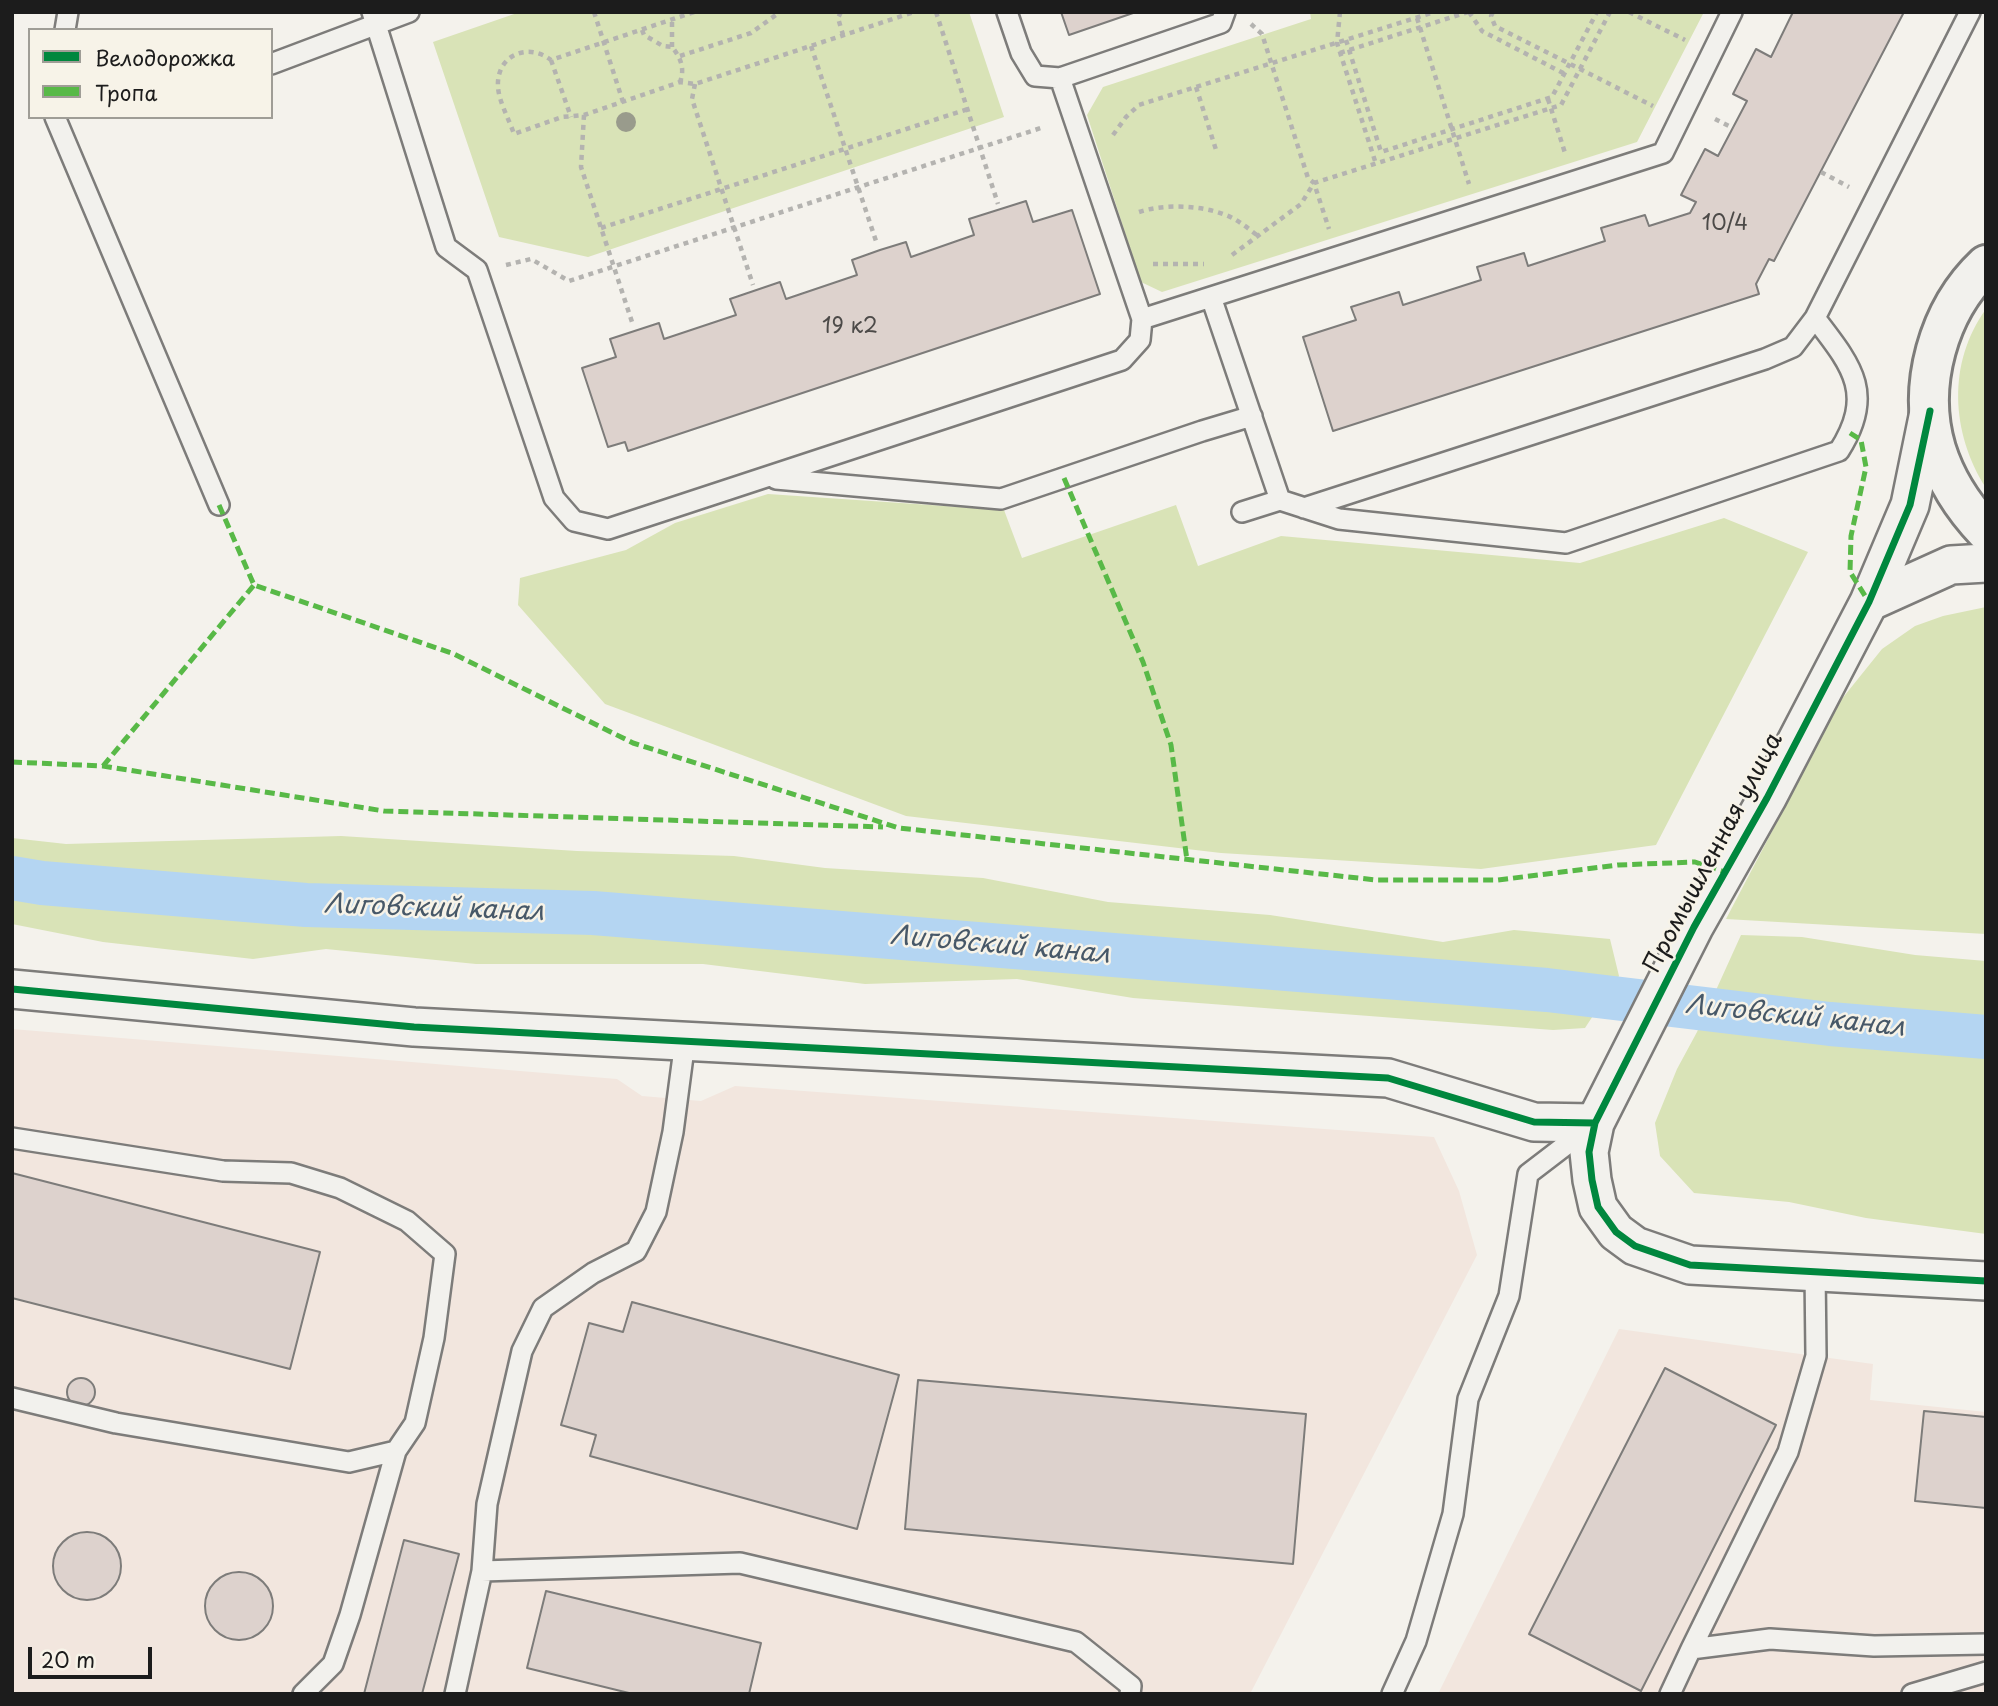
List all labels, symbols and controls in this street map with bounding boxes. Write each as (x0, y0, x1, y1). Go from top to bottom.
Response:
legend (28, 28, 273, 119)
text: Велодорожка (95, 41, 235, 73)
text: Тропа (95, 76, 157, 108)
house number: 10/4 (1702, 211, 1748, 237)
house number: 19 к2 (822, 314, 878, 340)
street label: Промышленная улица (1638, 728, 1790, 978)
water label: Лиговский канал (323, 890, 545, 928)
water label: Лиговский канал (889, 921, 1111, 971)
water label: Лиговский канал (1684, 990, 1906, 1044)
scale bar (32, 1632, 156, 1676)
text: 20 m (41, 1643, 95, 1675)

